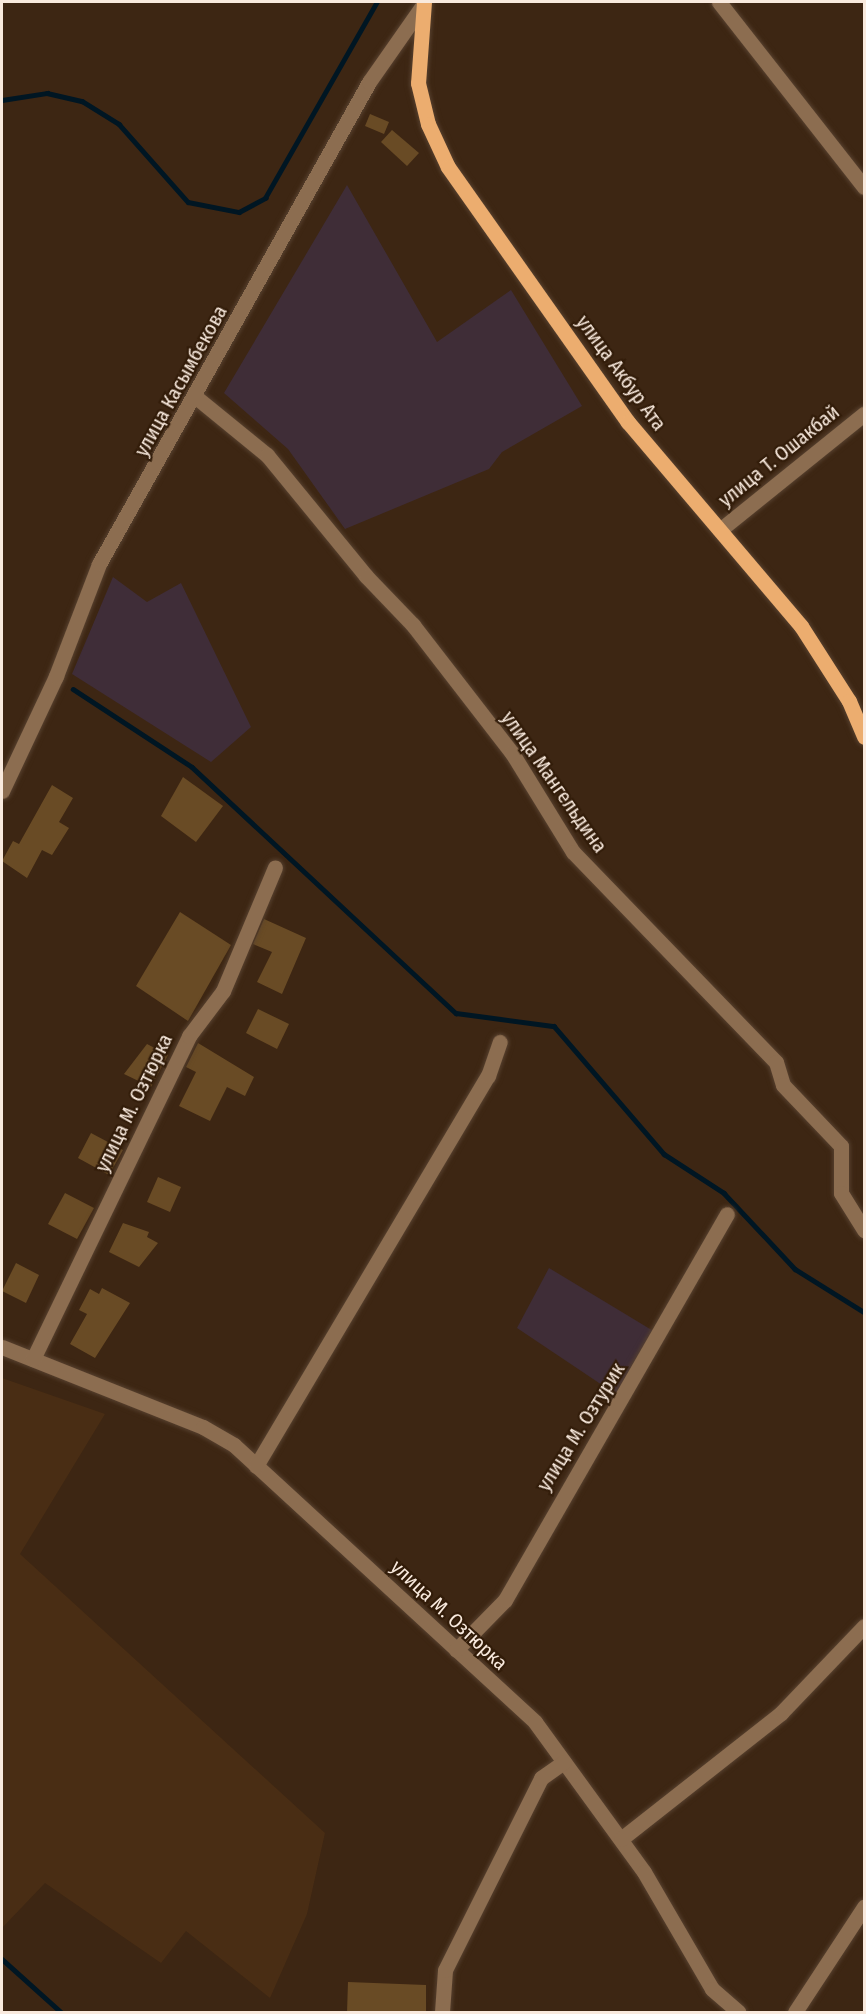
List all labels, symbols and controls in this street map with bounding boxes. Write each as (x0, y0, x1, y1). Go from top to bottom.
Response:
street label: улица Касымбекова (130, 301, 232, 461)
street label: улица Акбур Ата (571, 311, 671, 435)
street label: улица Т. Ошакбай (714, 400, 844, 512)
street label: улица Мангельдина (496, 707, 612, 857)
street label: улица М. Озтюрка (90, 1030, 178, 1176)
street label: улица М. Озтурик (532, 1358, 630, 1496)
street label: улица М. Озтюрка (386, 1555, 512, 1675)

